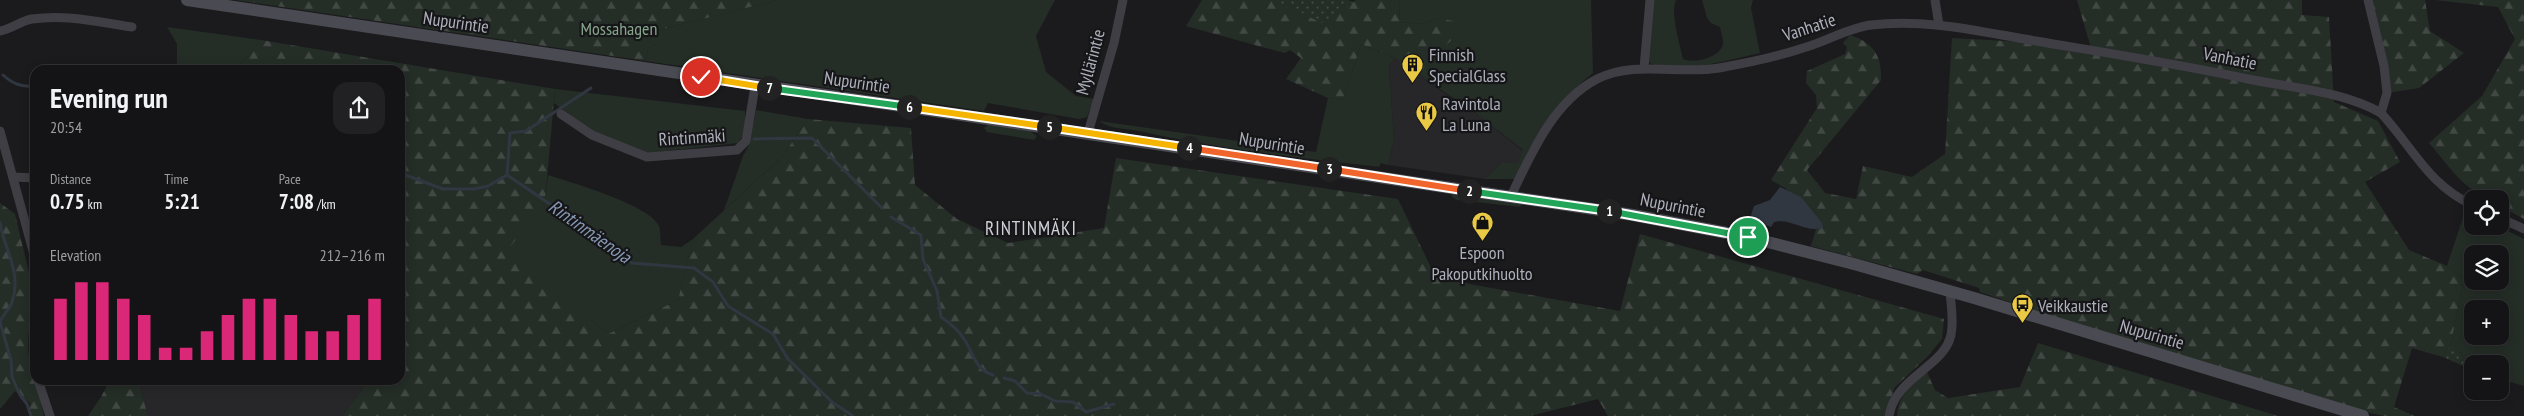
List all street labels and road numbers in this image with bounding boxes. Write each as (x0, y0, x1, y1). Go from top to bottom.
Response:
street label: Nupurintie (422, 6, 490, 38)
street label: Vanhatie (1779, 8, 1838, 47)
street label: Myllärintie (1070, 27, 1110, 97)
street label: Vanhatie (2200, 41, 2259, 74)
street label: Nupurintie (823, 66, 891, 98)
street label: Rintinmäki (658, 123, 726, 151)
street label: Nupurintie (1238, 126, 1306, 160)
street label: Nupurintie (1638, 187, 1708, 223)
street label: Nupurintie (2117, 314, 2187, 354)

